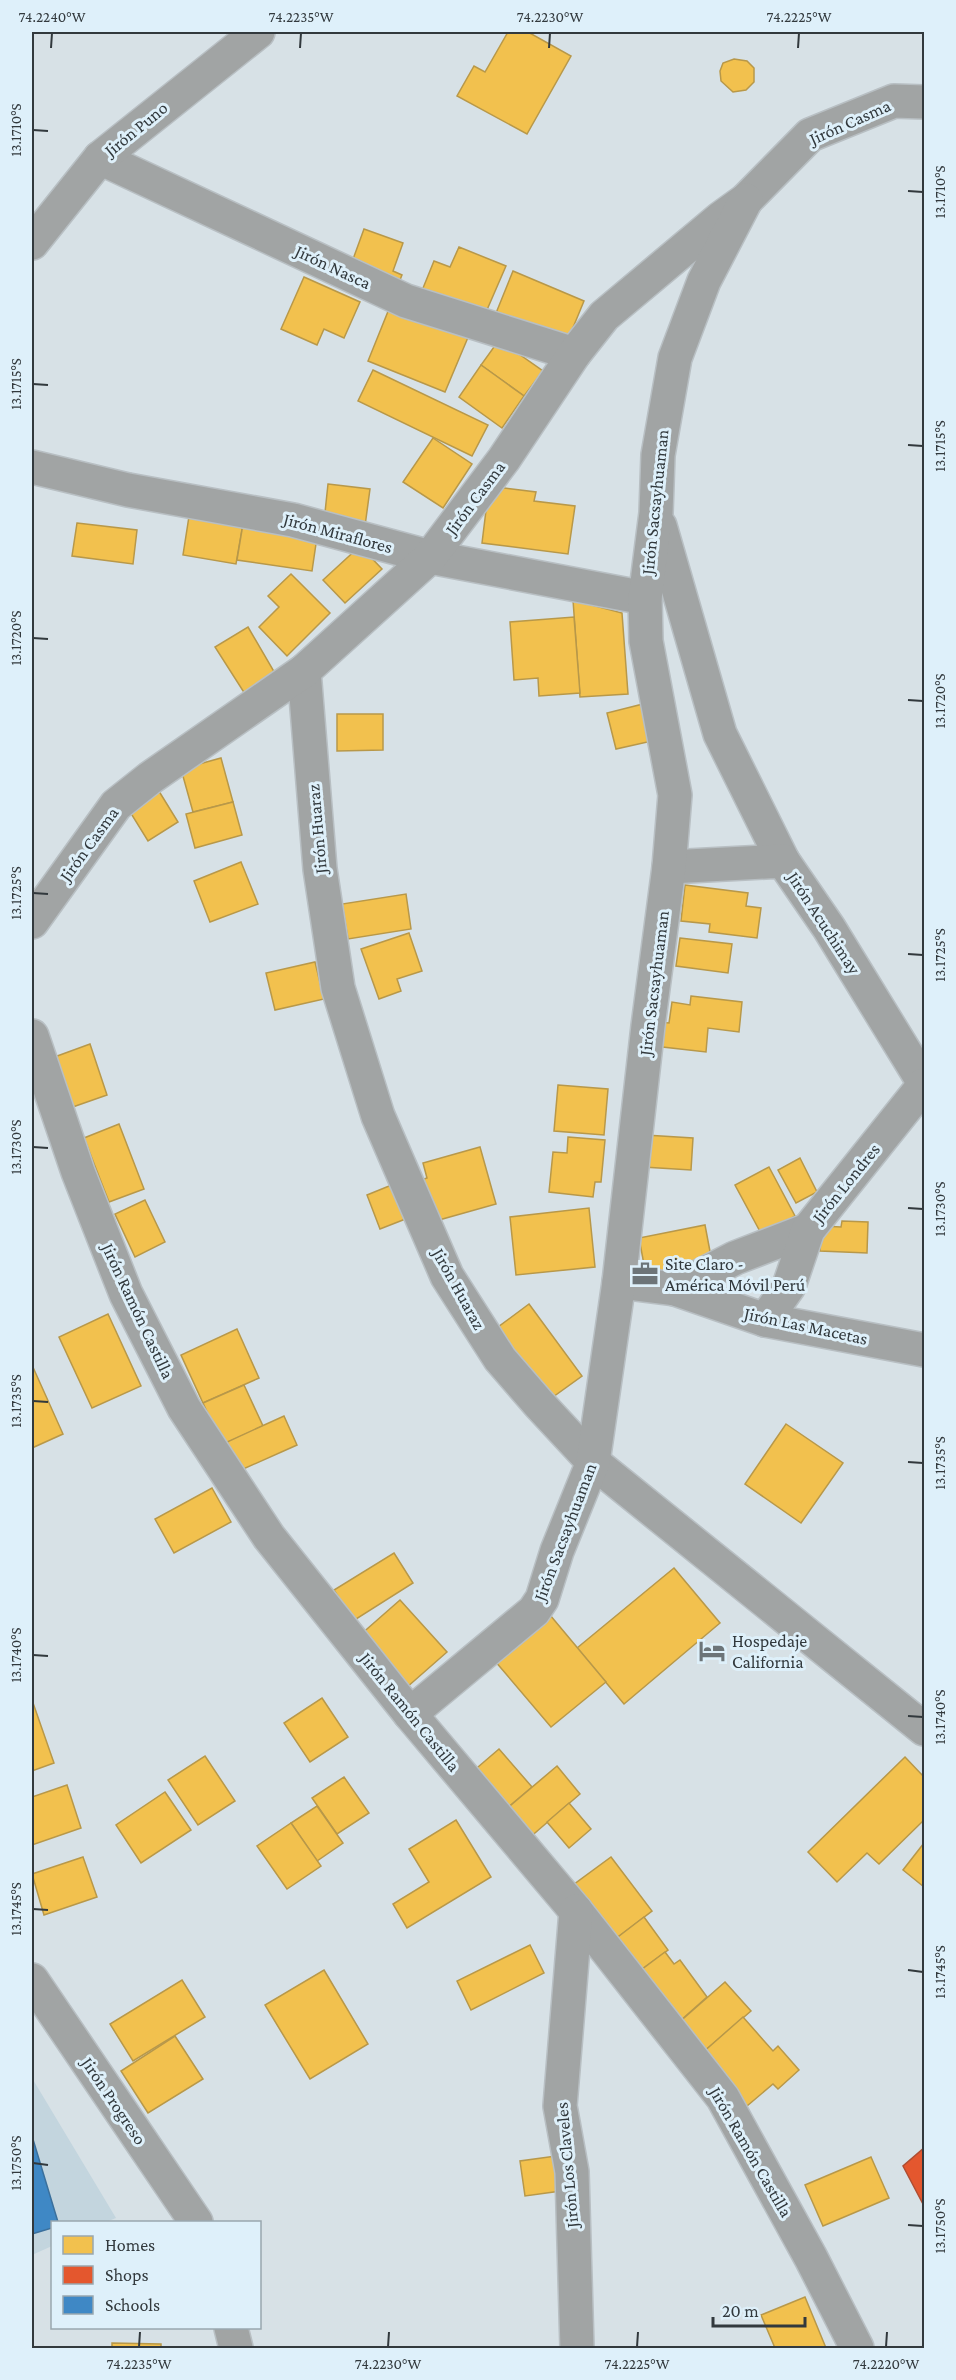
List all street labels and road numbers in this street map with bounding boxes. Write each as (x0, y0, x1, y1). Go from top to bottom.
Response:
street label: Jirón Casma (804, 95, 894, 150)
street label: Jirón Puno (99, 97, 172, 162)
street label: Jirón Nasca (290, 240, 374, 293)
street label: Jirón Sacsayhuaman (637, 428, 673, 578)
street label: Jirón Casma (440, 457, 509, 540)
street label: Jirón Miraflores (279, 508, 395, 557)
street label: Jirón Huaraz (303, 783, 331, 877)
street label: Jirón Casma (54, 803, 123, 887)
street label: Jirón Acuchimay (782, 866, 865, 979)
street label: Jirón Sacsayhuaman (635, 909, 673, 1059)
street label: Jirón Londres (807, 1139, 884, 1228)
street label: Jirón Ramón Castilla (97, 1238, 178, 1382)
street label: Jirón Huaraz (428, 1243, 490, 1333)
street label: Jirón Las Macetas (740, 1303, 870, 1349)
street label: Jirón Sacsayhuaman (529, 1460, 601, 1606)
street label: Jirón Ramón Castilla (355, 1647, 464, 1775)
street label: Jirón Progreso (76, 2052, 150, 2148)
street label: Jirón Ramón Castilla (705, 2082, 796, 2221)
street label: Jirón Los Claveles (552, 2101, 583, 2231)

